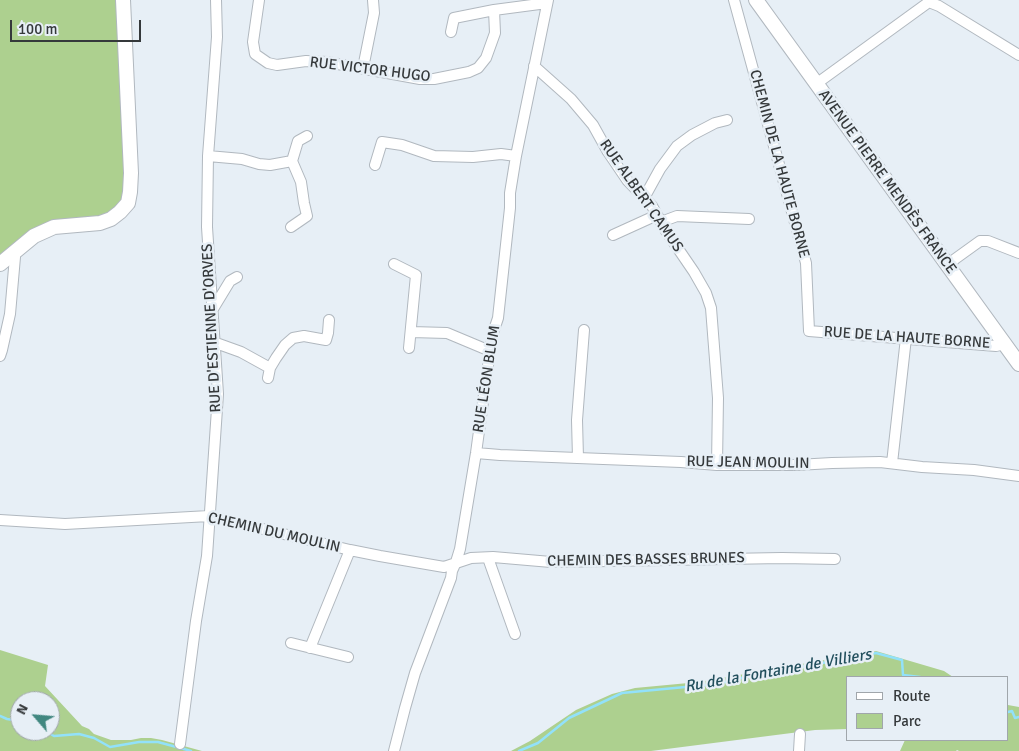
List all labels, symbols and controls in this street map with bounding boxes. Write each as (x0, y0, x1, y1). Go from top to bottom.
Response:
scale bar (12, 10, 144, 42)
text: 100 m (18, 20, 58, 38)
street label: RUE VICTOR HUGO (309, 54, 431, 86)
street label: CHEMIN DE LA HAUTE BORNE (745, 68, 813, 260)
street label: AVENUE PIERRE MENDÈS FRANCE (814, 86, 960, 278)
street label: RUE ALBERT CAMUS (595, 136, 687, 256)
street label: RUE D'ESTIENNE D'ORVES (199, 243, 225, 413)
street label: RUE DE LA HAUTE BORNE (823, 323, 991, 353)
street label: RUE LÉON BLUM (470, 324, 504, 434)
street label: RUE JEAN MOULIN (686, 453, 810, 473)
street label: CHEMIN DU MOULIN (206, 509, 342, 557)
street label: CHEMIN DES BASSES BRUNES (547, 549, 745, 571)
water label: Ru de la Fontaine de Villiers (683, 645, 873, 697)
legend (846, 676, 1009, 741)
text: Route (893, 687, 930, 705)
north arrow (10, 691, 60, 741)
text: N (12, 701, 32, 718)
text: Parc (893, 712, 921, 730)

